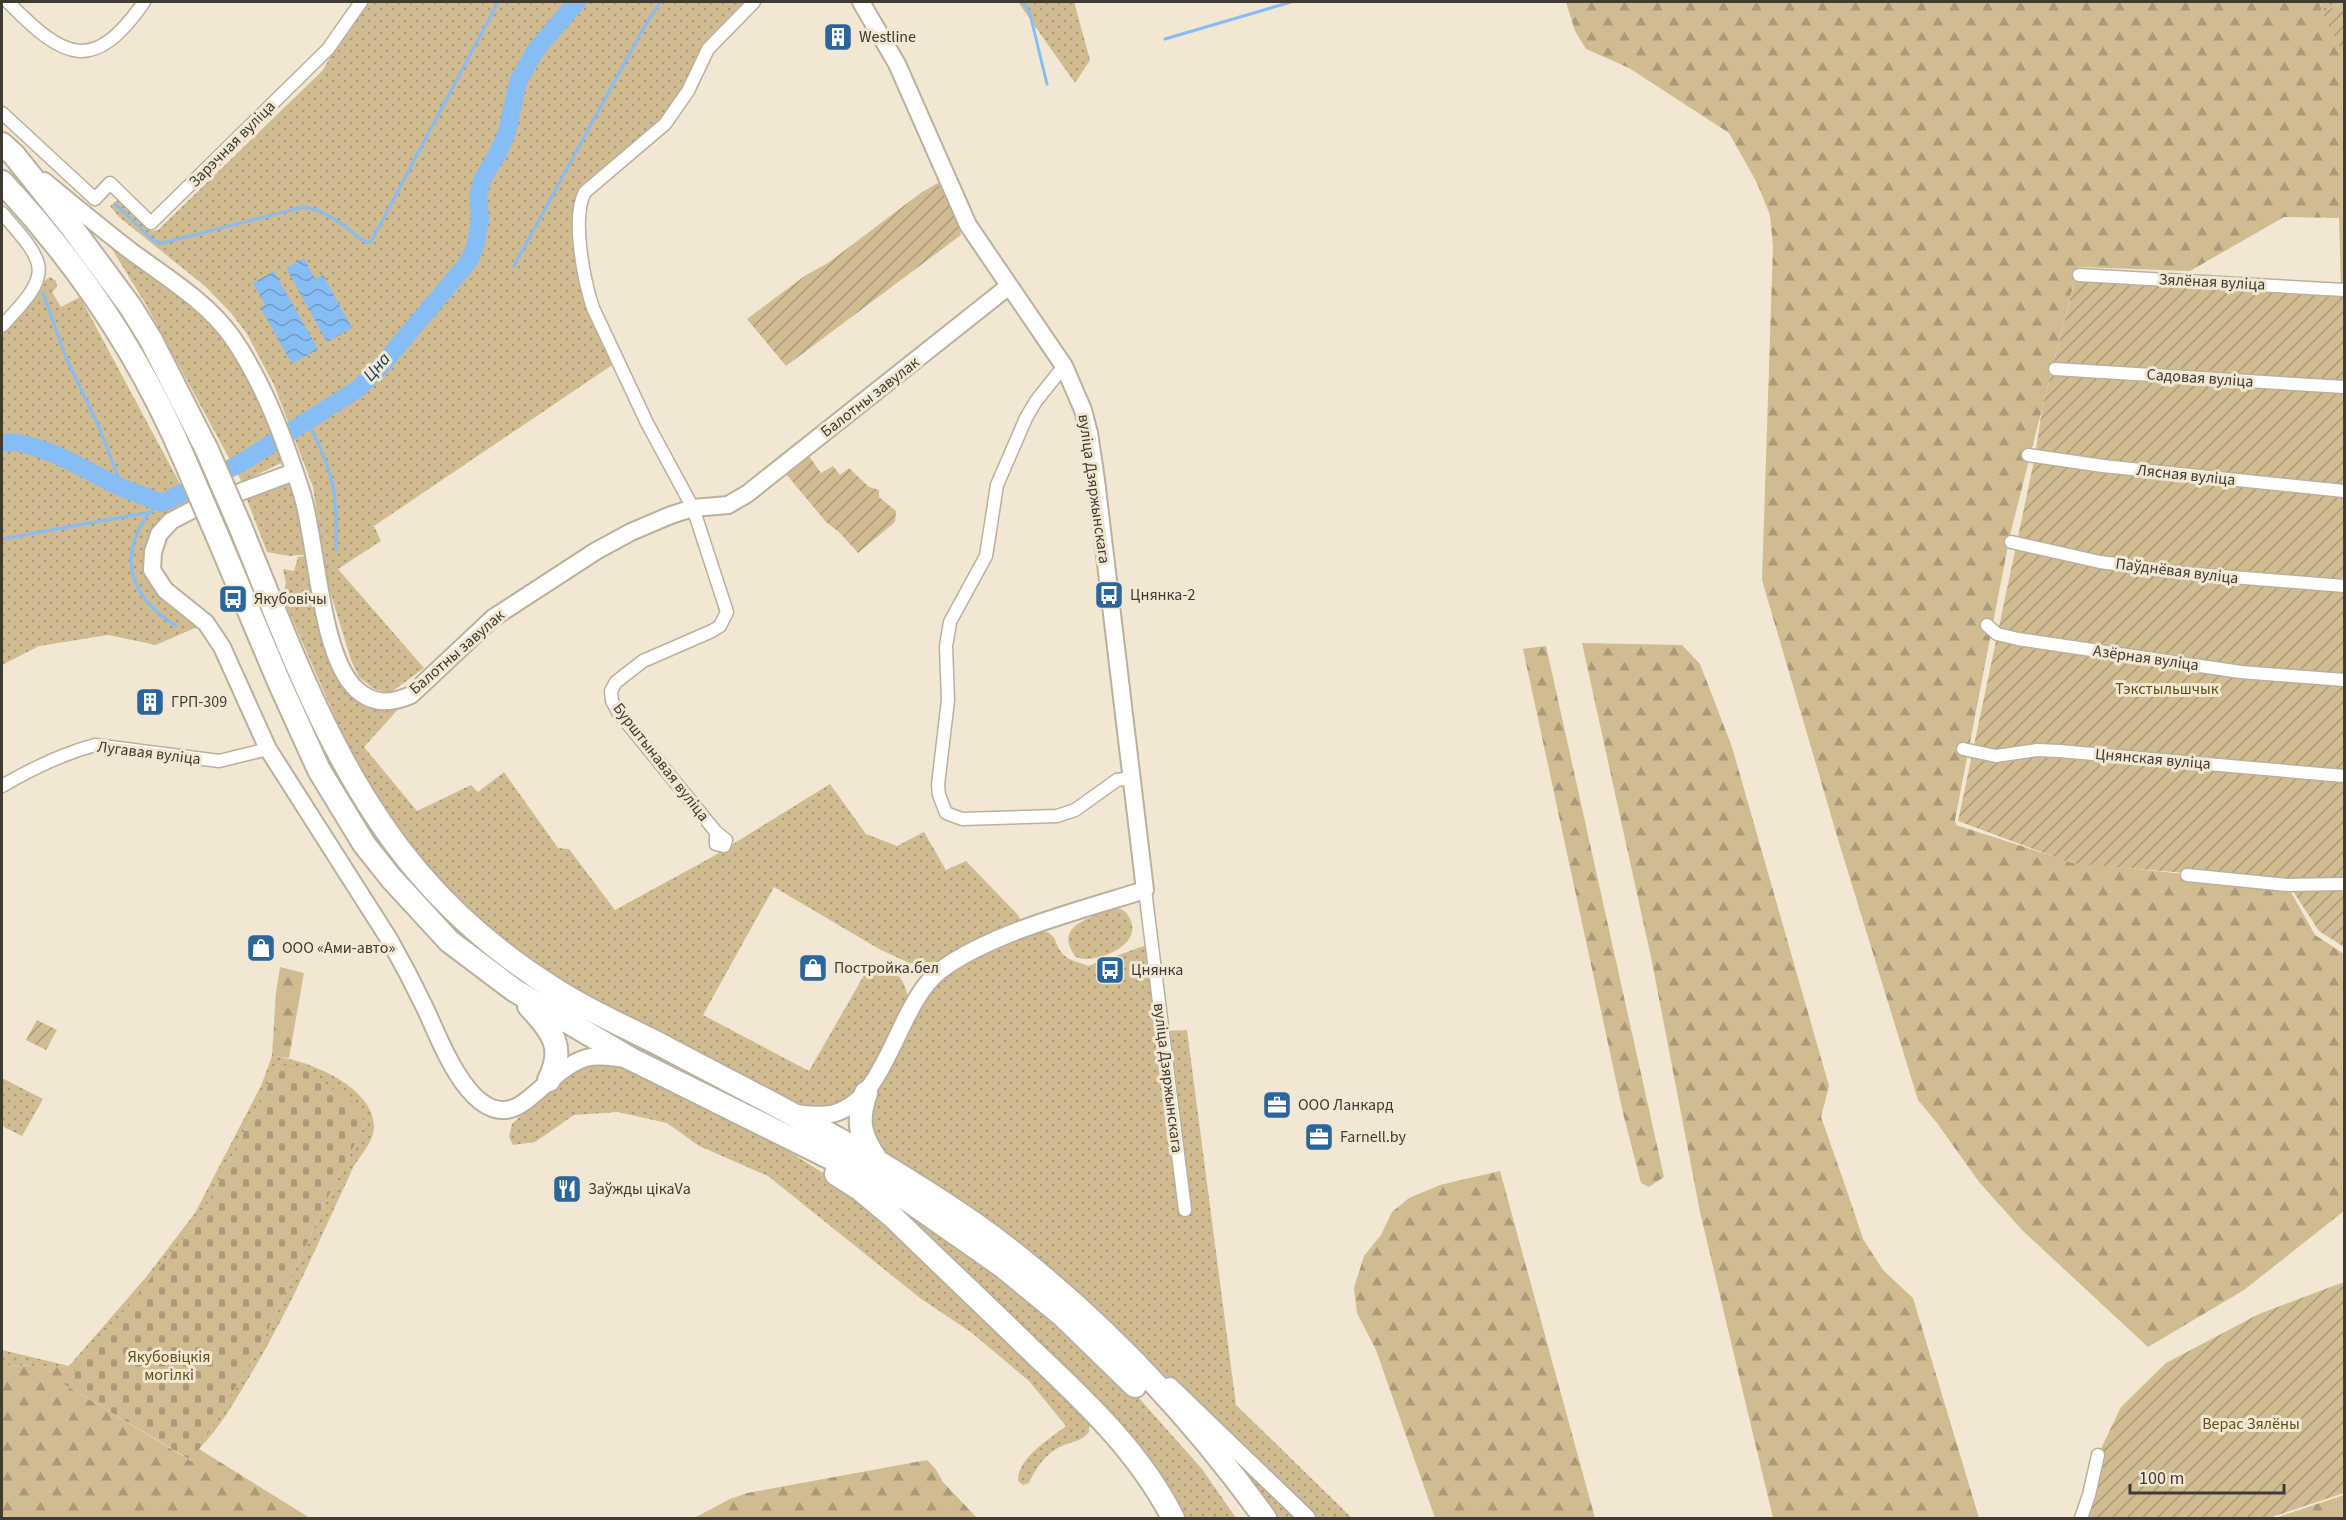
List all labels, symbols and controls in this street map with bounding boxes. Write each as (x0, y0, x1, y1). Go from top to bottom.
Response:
building icon: Westline (822, 21, 854, 53)
place label: Westline (859, 26, 916, 48)
street label: Зарэчная вуліца (184, 96, 280, 192)
street label: Зялёная вуліца (2158, 268, 2266, 296)
water label: Цна (358, 347, 397, 387)
street label: Балотны завулак (816, 351, 924, 443)
street label: Садовая вуліца (2146, 363, 2254, 393)
street label: вуліца Дзяржынскага (1073, 413, 1115, 565)
street label: Лясная вуліца (2136, 459, 2236, 491)
street label: Паўднёвая вуліца (2114, 553, 2240, 589)
bus stop icon: Цнянка-2 (1093, 579, 1125, 611)
bus stop icon: Якубовічы (217, 583, 249, 615)
place label: Цнянка-2 (1130, 584, 1195, 606)
place label: Якубовічы (254, 588, 327, 610)
street label: Балотны завулак (405, 604, 509, 700)
street label: Азёрная вуліца (2092, 640, 2200, 676)
park label: Тэкстыльшчык (2115, 678, 2219, 700)
building icon: ГРП-309 (134, 686, 166, 718)
place label: ГРП-309 (171, 691, 227, 713)
street label: Бурштынавая вуліца (608, 698, 714, 826)
street label: Лугавая вуліца (96, 736, 202, 770)
street label: Цнянская вуліца (2094, 743, 2212, 775)
shop icon: ООО «Ами-авто» (245, 932, 277, 964)
place label: ООО «Ами-авто» (282, 937, 395, 959)
shop icon: Постройка.бел (797, 952, 829, 984)
bus stop icon: Цнянка (1094, 954, 1126, 986)
place label: Постройка.бел (834, 957, 939, 979)
place label: Цнянка (1131, 959, 1183, 981)
street label: вуліца Дзяржынскага (1148, 1002, 1188, 1154)
office icon: ООО Ланкард (1261, 1089, 1293, 1121)
place label: ООО Ланкард (1298, 1094, 1394, 1116)
office icon: Farnell.by (1303, 1121, 1335, 1153)
place label: Farnell.by (1340, 1126, 1407, 1148)
restaurant icon: Заўжды цікаVа (551, 1173, 583, 1205)
place label: Заўжды цікаVа (588, 1178, 691, 1200)
park label: Якубовіцкія могілкі (128, 1346, 210, 1386)
park label: Верас Зялёны (2202, 1413, 2300, 1435)
scale bar (2130, 1457, 2284, 1495)
text: 100 m (2139, 1466, 2184, 1491)

